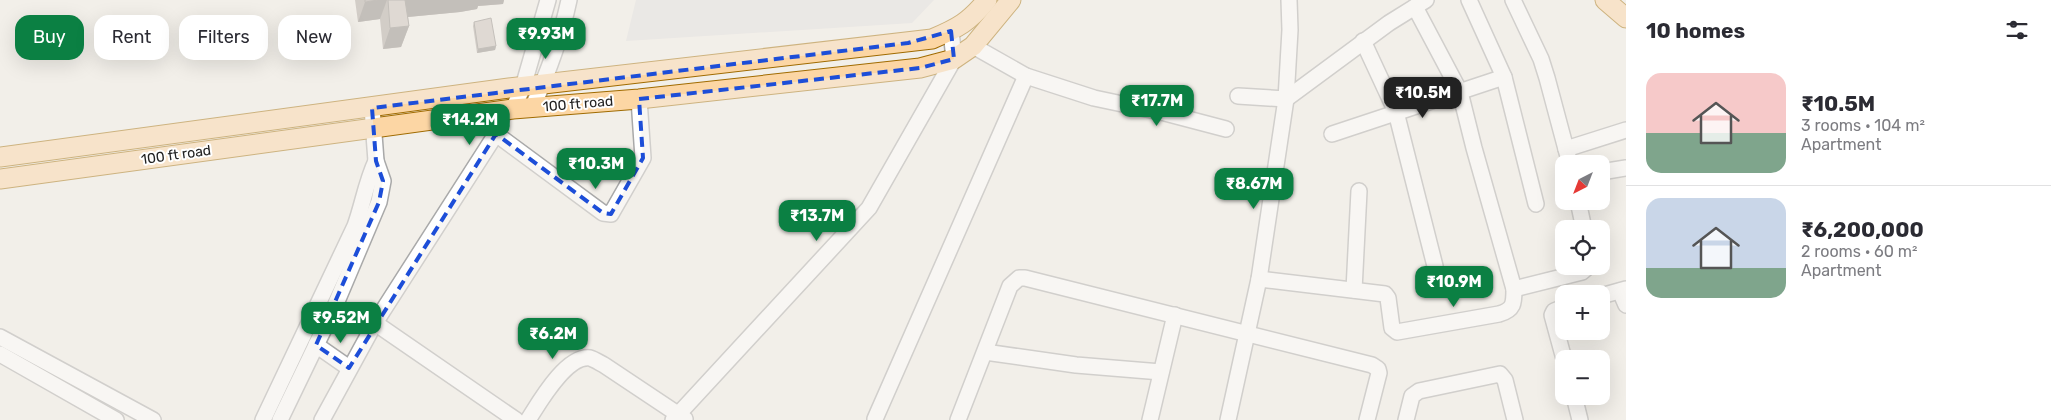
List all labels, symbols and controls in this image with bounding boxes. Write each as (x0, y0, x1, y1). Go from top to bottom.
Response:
chip: Buy (15, 15, 84, 60)
chip: Rent (94, 15, 169, 60)
chip: Filters (179, 15, 268, 60)
chip: New (278, 15, 351, 60)
icon: filters (2003, 16, 2031, 44)
pin: ₹9.93M (505, 18, 587, 60)
text: 10 homes (1646, 18, 1745, 43)
text: ₹9.93M (518, 24, 574, 43)
pin: ₹10.5M (1382, 76, 1464, 119)
text: ₹10.5M (1395, 83, 1451, 102)
pin: ₹17.7M (1116, 84, 1198, 127)
text: ₹17.7M (1131, 91, 1183, 110)
text: ₹10.5M (1801, 91, 1875, 116)
street label: 100 ft road (542, 92, 614, 116)
icon: home (1686, 93, 1746, 153)
pin: ₹14.2M (429, 104, 511, 146)
text: ₹14.2M (442, 110, 498, 129)
text: 3 rooms · 104 m² (1801, 116, 1925, 135)
text: Apartment (1801, 135, 1881, 154)
street label: 100 ft road (140, 142, 212, 168)
pin: ₹10.3M (555, 148, 637, 190)
text: ₹10.3M (568, 154, 624, 173)
north arrow (1555, 155, 1610, 210)
map controls (1555, 155, 1610, 405)
pin: ₹8.67M (1213, 168, 1295, 210)
text: ₹8.67M (1225, 174, 1283, 193)
pin: ₹13.7M (776, 200, 858, 242)
text: ₹13.7M (790, 206, 844, 225)
text: ₹6,200,000 (1801, 217, 1924, 242)
icon: home (1686, 218, 1746, 278)
button: locate (1555, 220, 1610, 275)
text: 2 rooms · 60 m² (1801, 242, 1918, 261)
text: Apartment (1801, 261, 1881, 280)
pin: ₹10.9M (1413, 266, 1495, 308)
text: ₹10.9M (1426, 272, 1482, 291)
button: + (1555, 285, 1610, 340)
pin: ₹9.52M (300, 302, 382, 344)
text: ₹9.52M (312, 308, 370, 327)
pin: ₹6.2M (518, 318, 588, 360)
text: ₹6.2M (529, 324, 577, 343)
button: − (1555, 350, 1610, 405)

